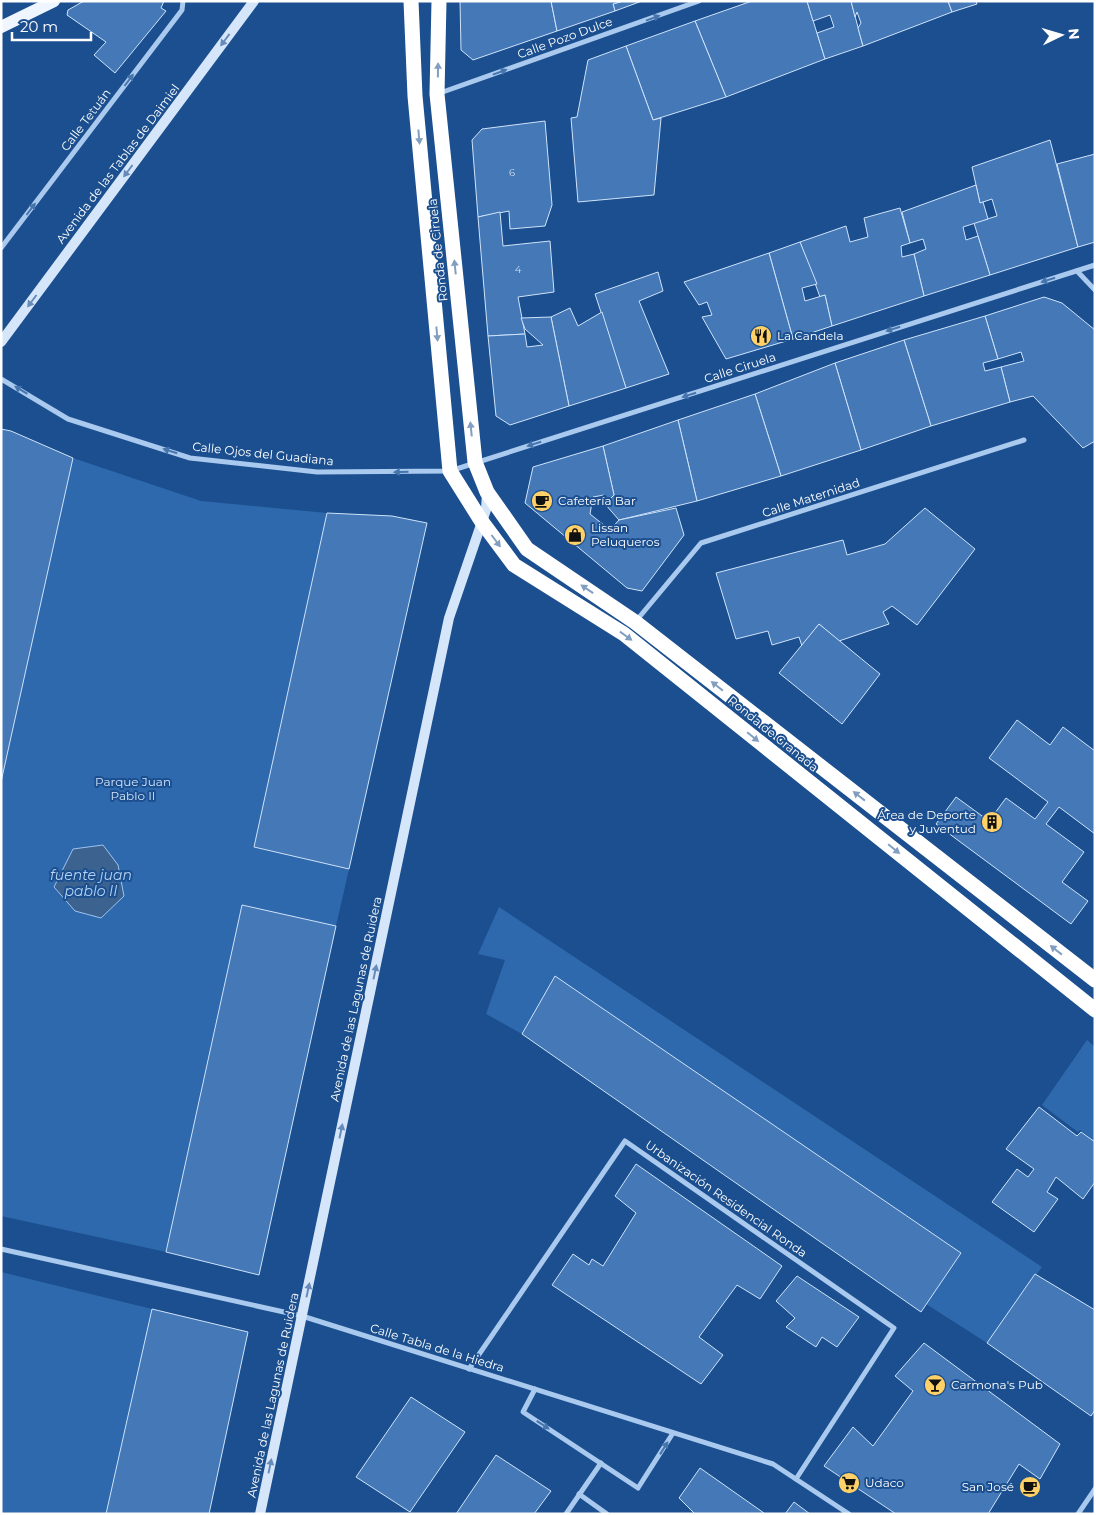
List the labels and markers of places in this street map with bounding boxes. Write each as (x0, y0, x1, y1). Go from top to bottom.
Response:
restaurant icon: La Candela (749, 324, 773, 348)
place label: La Candela (777, 328, 844, 343)
cafe icon: Cafetería Bar (530, 489, 554, 513)
place label: Cafetería Bar (558, 493, 636, 508)
place label: Lissan Peluqueros (591, 520, 660, 549)
shop icon: Lissan Peluqueros (563, 523, 587, 547)
place label: Área de Deporte y Juventud (877, 807, 976, 836)
building icon: Área de Deporte y Juventud (980, 810, 1004, 834)
bar icon: Carmona's Pub (923, 1373, 947, 1397)
place label: Carmona's Pub (951, 1377, 1043, 1392)
supermarket icon: Udaco (837, 1471, 861, 1495)
place label: Udaco (865, 1475, 904, 1490)
cafe icon: San José (1018, 1475, 1042, 1499)
place label: San José (962, 1479, 1014, 1494)

